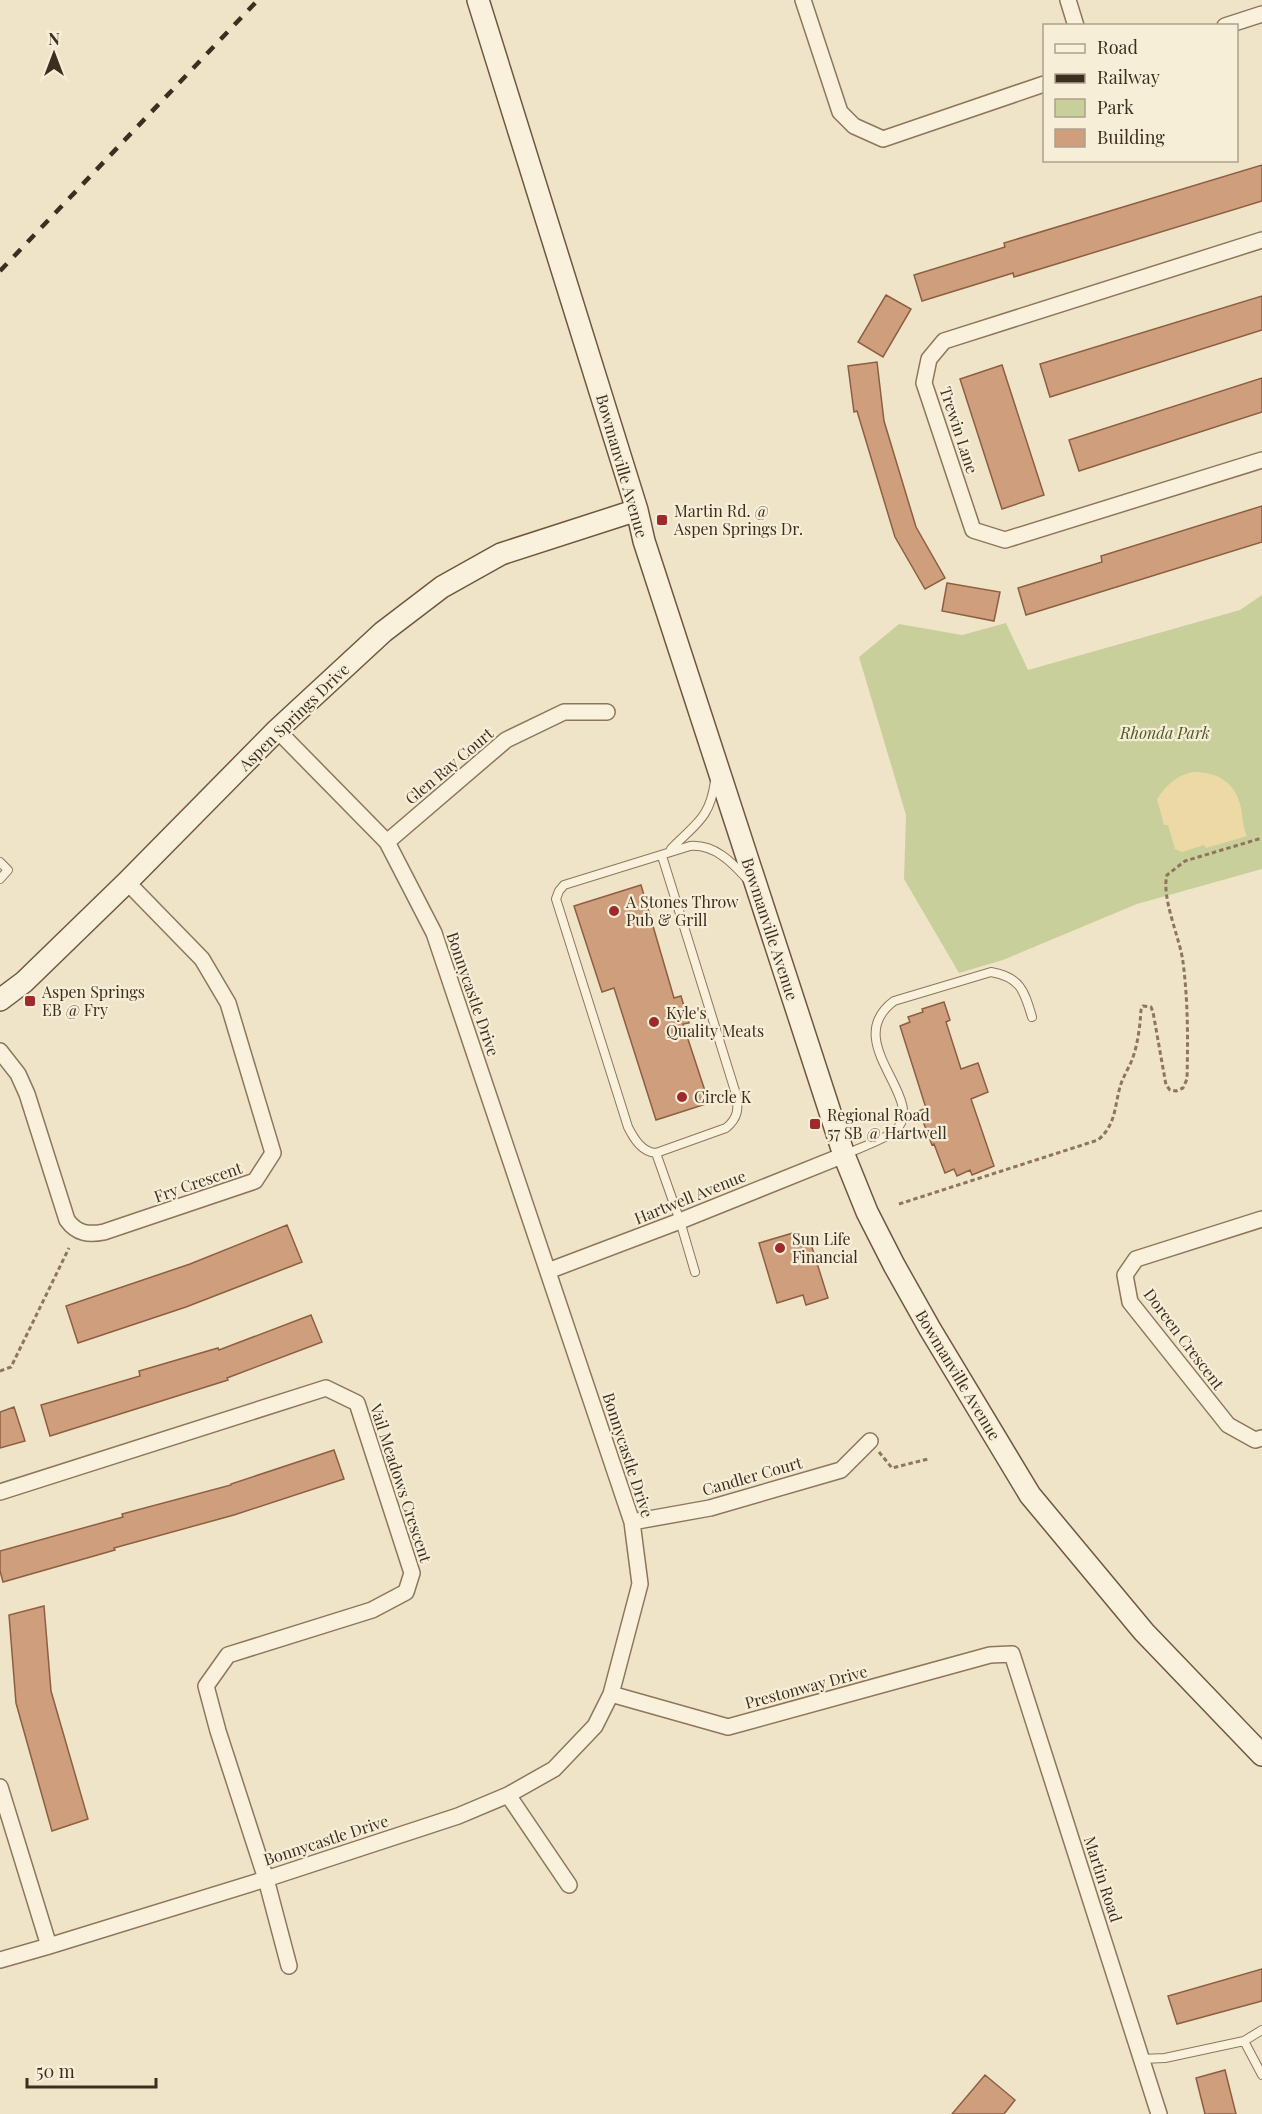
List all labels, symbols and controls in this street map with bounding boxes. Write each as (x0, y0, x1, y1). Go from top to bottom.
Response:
north arrow (24, 24, 84, 84)
legend (1043, 24, 1238, 162)
text: N (48, 28, 60, 49)
text: Road (1097, 35, 1138, 59)
text: Railway (1097, 65, 1160, 89)
text: Park (1097, 95, 1134, 119)
text: Building (1097, 125, 1165, 149)
street label: Trewin Lane (936, 384, 983, 476)
street label: Bowmanville Avenue (592, 392, 653, 540)
place label: Martin Rd. @ Aspen Springs Dr. (673, 500, 803, 539)
marker: Martin Rd. @ Aspen Springs Dr. (655, 513, 669, 527)
street label: Aspen Springs Drive (233, 658, 353, 776)
street label: Glen Ray Court (400, 722, 497, 809)
park label: Rhonda Park (1119, 722, 1210, 743)
street label: Bowmanville Avenue (738, 855, 803, 1003)
place label: A Stones Throw Pub & Grill (625, 891, 739, 930)
marker: A Stones Throw Pub & Grill (607, 904, 621, 918)
street label: Bonnycastle Drive (442, 929, 505, 1059)
place label: Aspen Springs EB @ Fry (41, 981, 145, 1020)
marker: Aspen Springs EB @ Fry (23, 994, 37, 1008)
place label: Kyle's Quality Meats (666, 1002, 764, 1041)
marker: Kyle's Quality Meats (647, 1015, 661, 1029)
place label: Circle K (694, 1086, 752, 1107)
marker: Circle K (675, 1090, 689, 1104)
place label: Regional Road 57 SB @ Hartwell (827, 1104, 947, 1143)
marker: Regional Road 57 SB @ Hartwell (808, 1117, 822, 1131)
street label: Fry Crescent (151, 1157, 245, 1206)
street label: Hartwell Avenue (631, 1165, 749, 1228)
place label: Sun Life Financial (792, 1228, 858, 1267)
marker: Sun Life Financial (773, 1241, 787, 1255)
street label: Doreen Crescent (1140, 1284, 1229, 1394)
street label: Bowmanville Avenue (911, 1306, 1006, 1444)
street label: Bonnycastle Drive (598, 1390, 659, 1520)
street label: Vail Meadows Crescent (366, 1400, 437, 1565)
street label: Candler Court (699, 1451, 805, 1500)
street label: Prestonway Drive (742, 1660, 870, 1713)
street label: Bonnycastle Drive (261, 1809, 391, 1870)
street label: Martin Road (1080, 1833, 1127, 1925)
scale bar (27, 2051, 156, 2089)
text: 50 m (36, 2059, 75, 2083)

